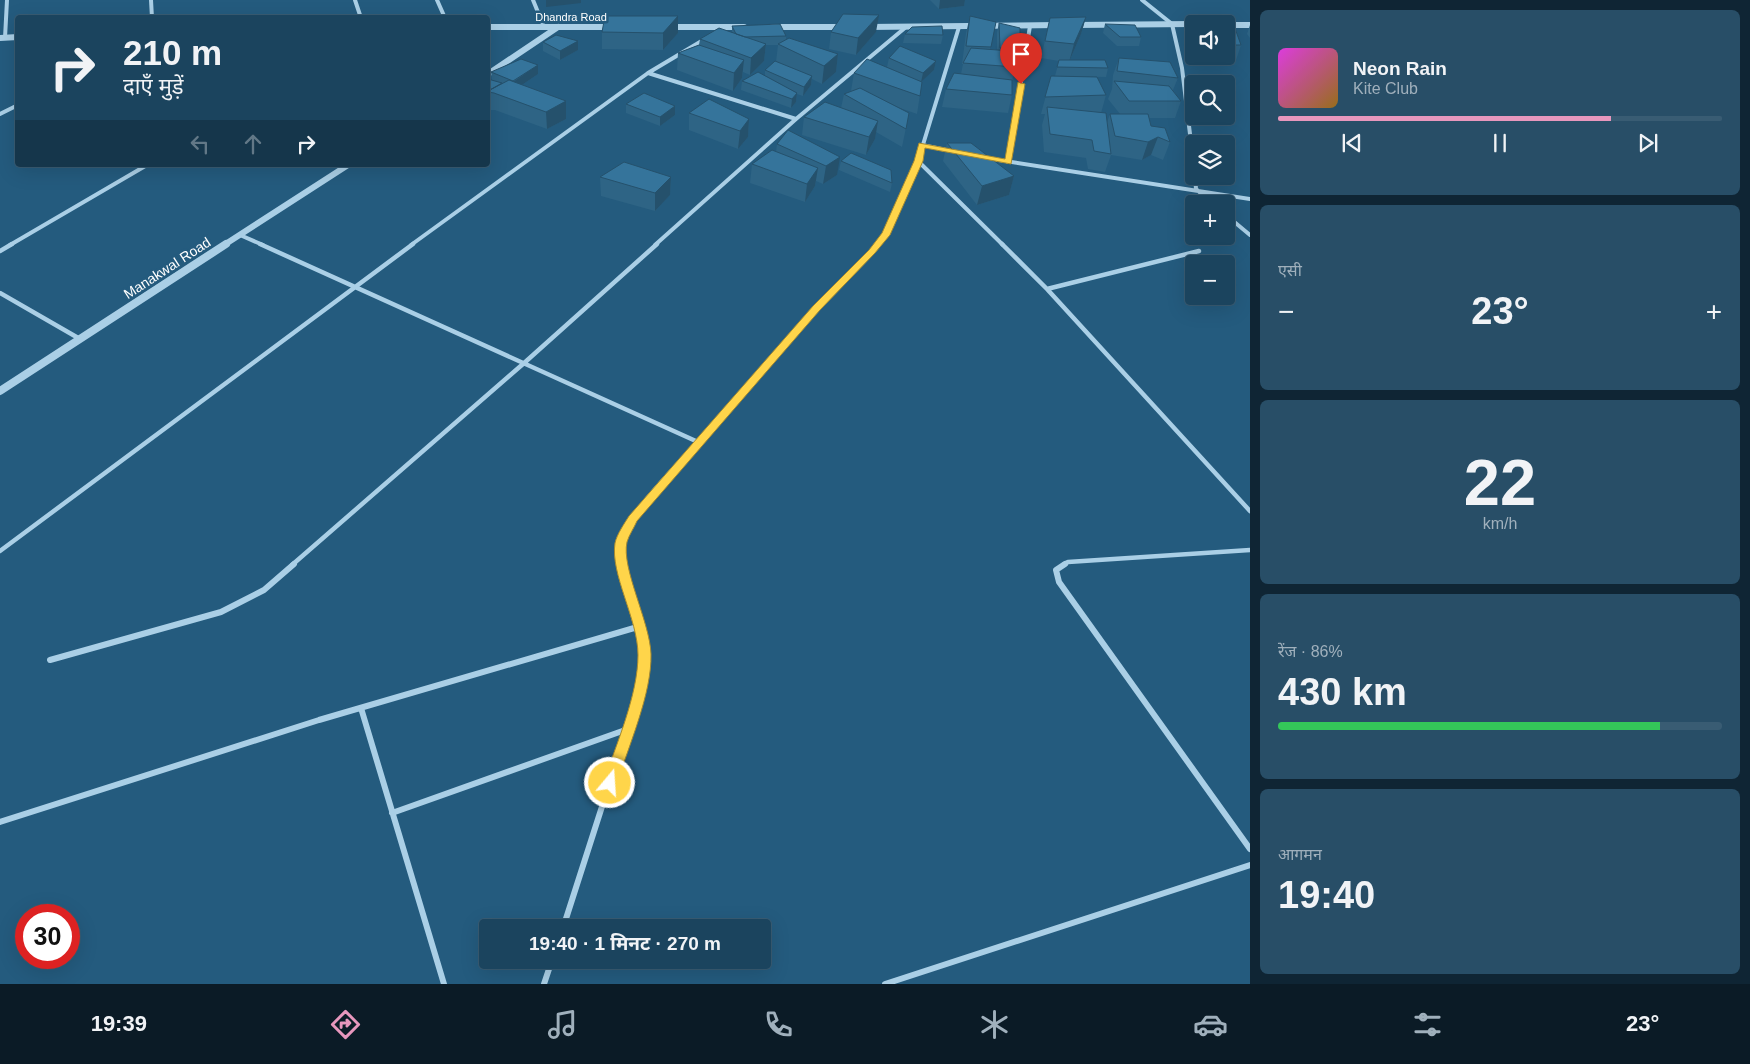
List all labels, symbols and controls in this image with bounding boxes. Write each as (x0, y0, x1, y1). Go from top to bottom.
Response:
street label: Dhandra Road (535, 11, 607, 23)
map controls (1185, 15, 1235, 305)
button: sound (1185, 15, 1235, 65)
text: 210 m (123, 33, 222, 72)
pin (1000, 33, 1042, 84)
icon: right (40, 35, 105, 100)
icon: arrive (1007, 40, 1035, 68)
text: Neon Rain (1353, 58, 1447, 79)
text: दाएँ मुड़ें (123, 74, 184, 99)
button: search (1185, 75, 1235, 125)
text: Kite Club (1353, 80, 1418, 97)
icon: previous (1338, 129, 1366, 157)
icon: pause (1486, 129, 1514, 157)
icon: next (1634, 129, 1662, 157)
icon: left (186, 130, 214, 158)
icon: ahead (239, 130, 267, 158)
icon: right (292, 130, 320, 158)
button: layers (1185, 135, 1235, 185)
button: + (1185, 195, 1235, 245)
street label: Manakwal Road (121, 234, 213, 302)
button: − (1185, 255, 1235, 305)
text: एसी (1278, 262, 1302, 279)
text: 23° (1471, 290, 1529, 332)
text: − (1278, 296, 1294, 327)
text: + (1706, 296, 1722, 327)
text: 22 (1464, 446, 1536, 519)
text: km/h (1483, 515, 1517, 532)
text: रेंज · 86% (1278, 643, 1343, 660)
text: 430 km (1278, 671, 1407, 713)
position arrow (583, 756, 635, 808)
text: आगमन (1278, 846, 1322, 863)
text: 19:40 (1278, 874, 1375, 916)
speed limit sign: 30 (15, 904, 80, 969)
text: 19:40 · 1 मिनट · 270 m (529, 933, 721, 954)
icon: directions (328, 1007, 363, 1042)
icon: music (545, 1007, 580, 1042)
icon: phone (761, 1007, 796, 1042)
icon: climate (977, 1007, 1012, 1042)
icon: car (1193, 1007, 1228, 1042)
icon: filters (1410, 1007, 1445, 1042)
text: 19:39 (91, 1011, 147, 1036)
text: 23° (1626, 1011, 1659, 1036)

